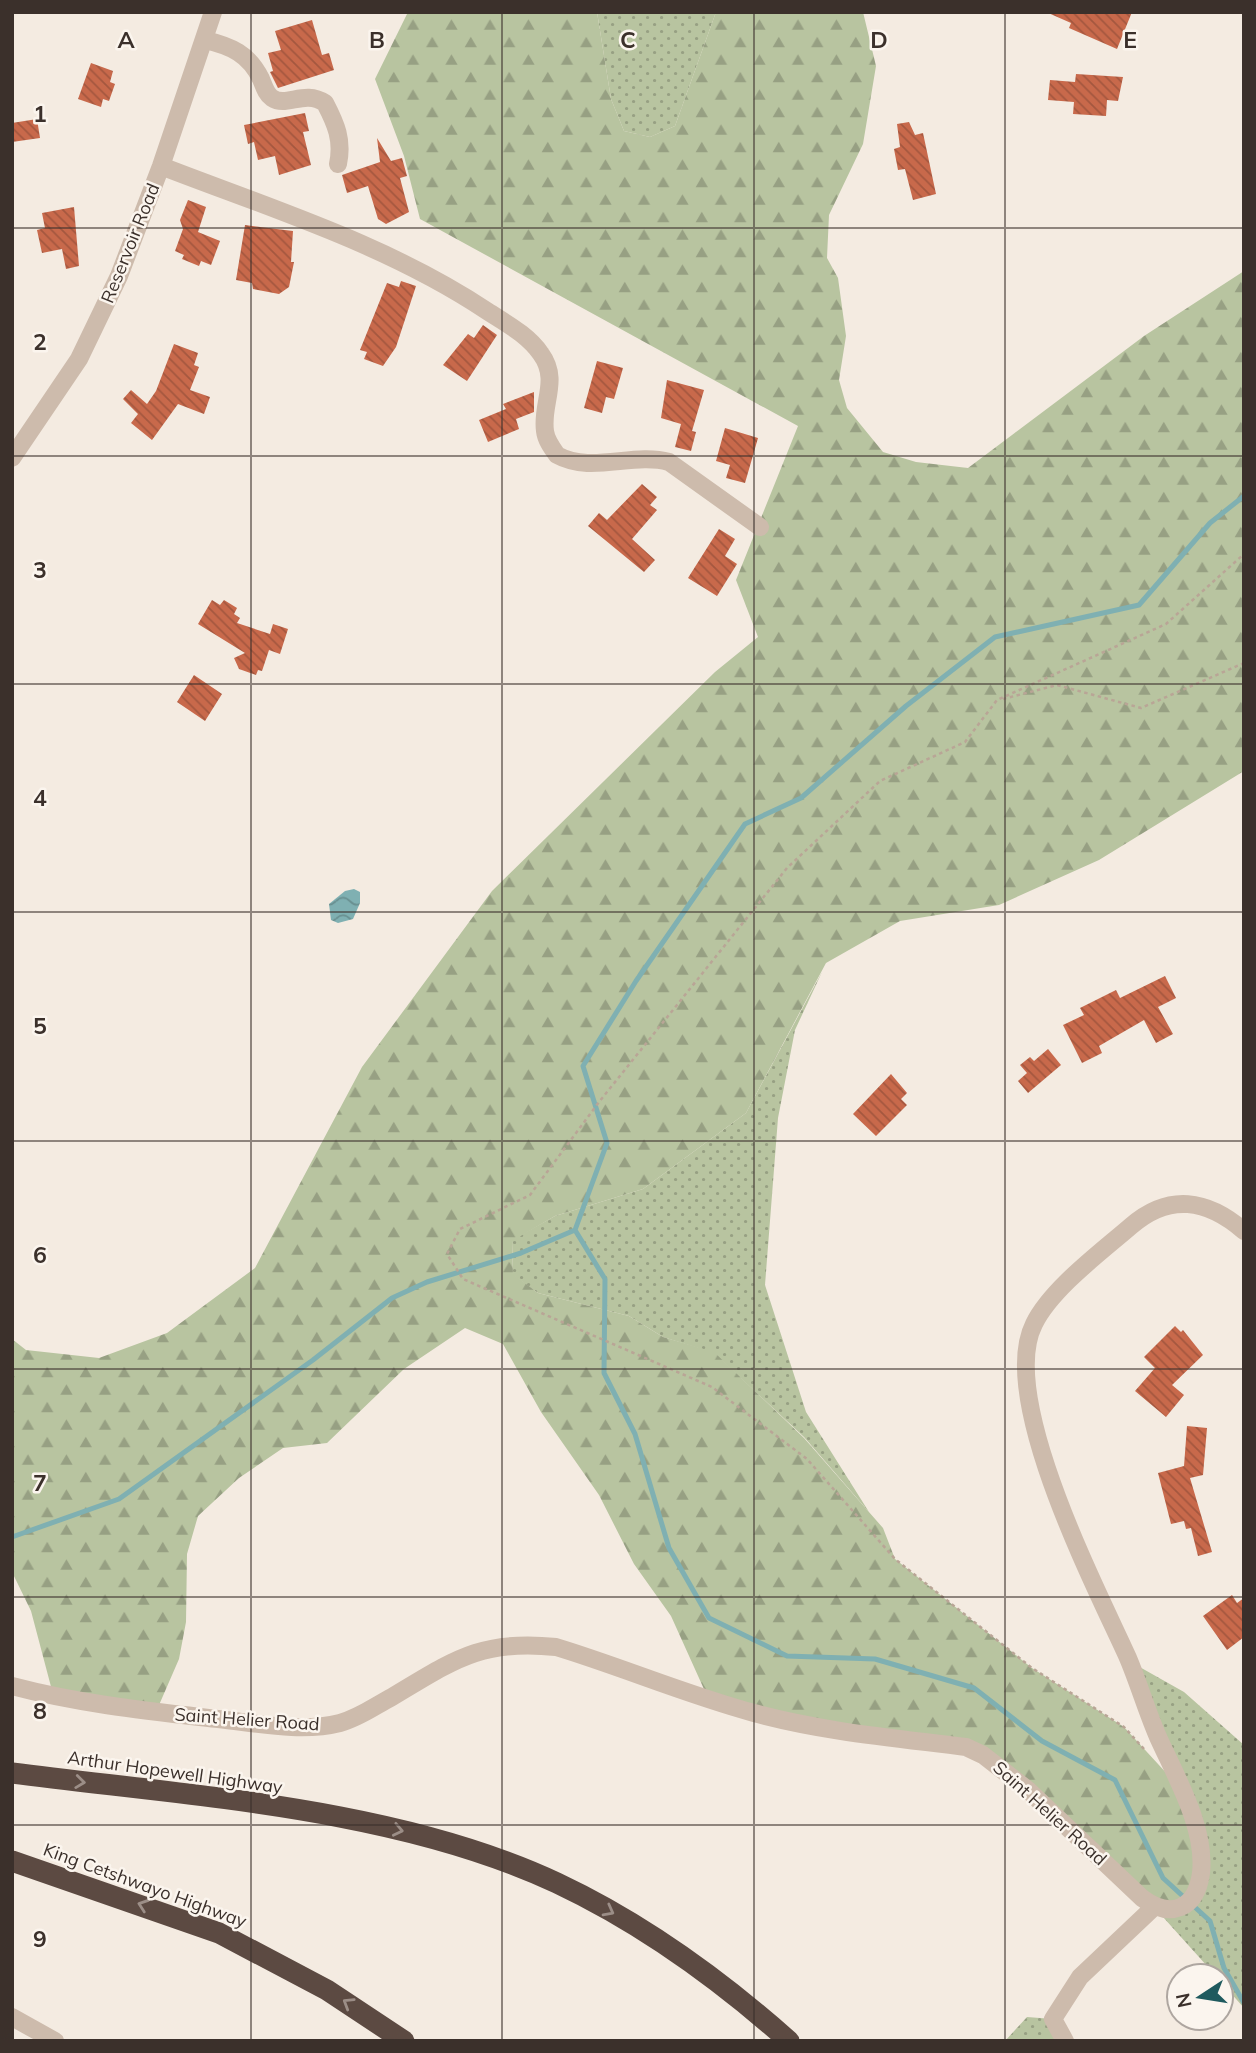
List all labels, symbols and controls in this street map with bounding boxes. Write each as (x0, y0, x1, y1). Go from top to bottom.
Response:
text: A (117, 25, 135, 54)
text: B (369, 25, 385, 54)
text: C (620, 25, 636, 54)
text: D (870, 25, 888, 54)
text: E (1123, 25, 1137, 54)
text: 1 (33, 99, 47, 128)
street label: Reservoir Road (96, 180, 164, 306)
text: 2 (33, 327, 47, 356)
text: 3 (33, 555, 47, 584)
text: 4 (33, 783, 47, 812)
text: 5 (33, 1011, 47, 1040)
text: 6 (33, 1240, 47, 1269)
text: 7 (33, 1468, 47, 1497)
text: 8 (33, 1696, 47, 1725)
street label: Saint Helier Road (174, 1702, 320, 1736)
street label: Arthur Hopewell Highway (66, 1746, 284, 1799)
street label: Saint Helier Road (988, 1756, 1112, 1870)
one-way arrow (74, 1774, 86, 1789)
one-way arrow (392, 1821, 404, 1836)
street label: King Cetshwayo Highway (40, 1837, 250, 1933)
one-way arrow (137, 1899, 150, 1913)
one-way arrow (602, 1902, 615, 1916)
text: 9 (33, 1924, 47, 1953)
north arrow (1165, 1962, 1235, 2032)
text: N (1170, 1991, 1197, 2010)
one-way arrow (342, 1998, 355, 2011)

